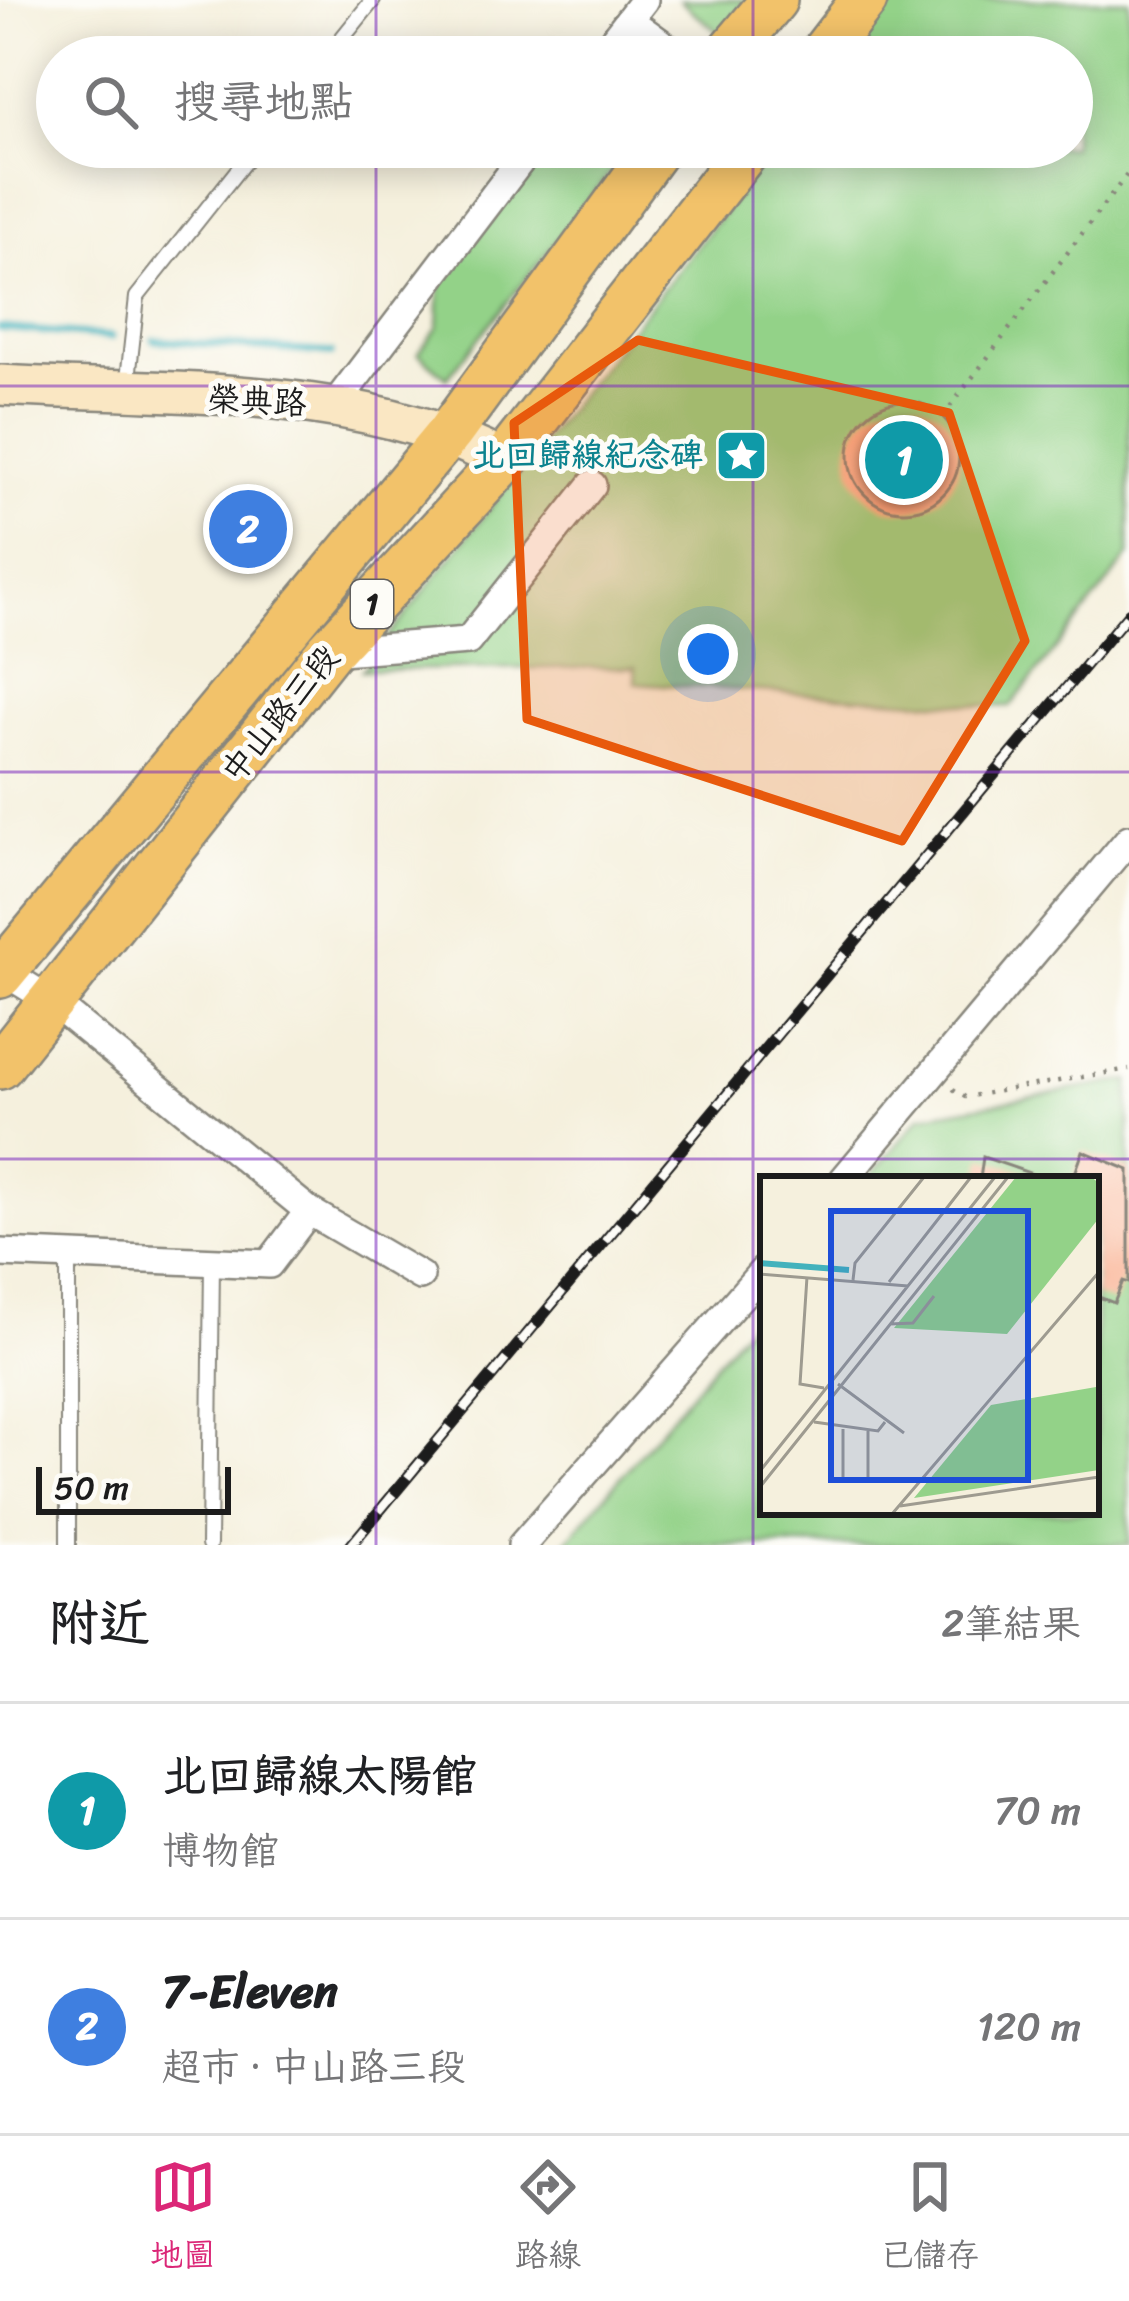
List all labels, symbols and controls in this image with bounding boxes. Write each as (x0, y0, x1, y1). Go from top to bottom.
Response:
search box (36, 36, 1093, 168)
text: 搜尋地點 (174, 62, 354, 142)
icon: search (78, 69, 144, 135)
street label: 榮典路 (206, 369, 308, 433)
pin: 1 (865, 415, 943, 505)
place label: 北回歸線紀念碑 (472, 426, 703, 484)
place icon: 北回歸線紀念碑 (714, 427, 770, 483)
pin: 2 (209, 484, 287, 574)
road number: 1 (351, 580, 393, 628)
your location (678, 624, 738, 684)
street label: 中山路三段 (206, 632, 354, 796)
inset map (760, 1176, 1099, 1515)
text: 50 m (54, 1459, 129, 1517)
scale bar (36, 1461, 231, 1514)
text: 附近 (48, 1578, 150, 1668)
text: 2筆結果 (941, 1589, 1081, 1658)
text: 北回歸線太陽館 (162, 1736, 477, 1816)
text: 1 (79, 1776, 95, 1845)
text: 70 m (994, 1776, 1081, 1845)
text: 博物館 (162, 1816, 279, 1885)
text: 7-Eleven (162, 1952, 338, 2032)
text: 2 (76, 1992, 98, 2061)
text: 120 m (977, 1992, 1081, 2061)
text: 超市 · 中山路三段 (162, 2032, 466, 2101)
tab: 地圖 (150, 2154, 216, 2284)
tab: 路線 (515, 2154, 581, 2284)
tab: 已儲存 (880, 2154, 979, 2284)

